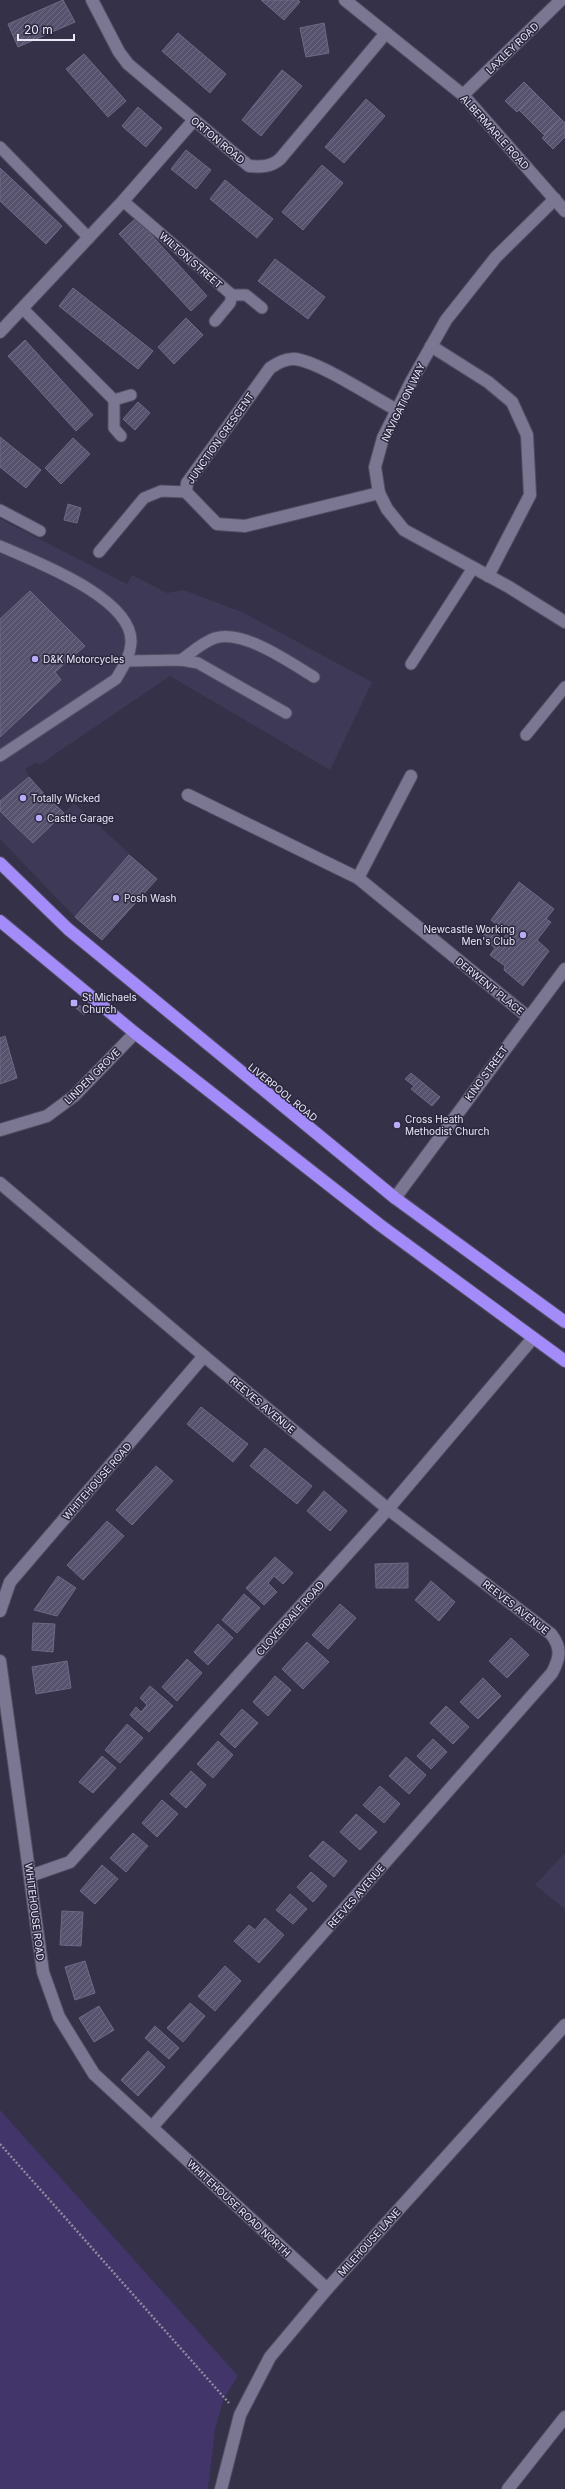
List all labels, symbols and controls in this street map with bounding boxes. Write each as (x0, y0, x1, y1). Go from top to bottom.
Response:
scale bar (18, 16, 74, 42)
street label: LAXLEY ROAD (483, 20, 541, 76)
text: 20 m (24, 22, 53, 37)
street label: ALBERMARLE ROAD (458, 92, 532, 172)
street label: ORTON ROAD (189, 114, 247, 166)
street label: WILTON STREET (157, 230, 225, 290)
street label: NAVIGATION WAY (379, 361, 427, 443)
street label: JUNCTION CRESCENT (184, 390, 256, 486)
place label: D&K Motorcycles (43, 653, 124, 665)
marker: D&K Motorcycles (30, 654, 40, 664)
place label: Totally Wicked (31, 792, 100, 804)
marker: Totally Wicked (18, 793, 28, 803)
place label: Castle Garage (47, 812, 114, 824)
marker: Castle Garage (34, 813, 44, 823)
place label: Posh Wash (124, 892, 177, 904)
marker: Posh Wash (111, 893, 121, 903)
place label: Newcastle Working Men's Club (424, 923, 515, 947)
marker: Newcastle Working Men's Club (518, 930, 528, 940)
street label: DERWENT PLACE (453, 955, 527, 1017)
place label: St Michaels Church (82, 991, 137, 1015)
marker: St Michaels Church (69, 998, 79, 1008)
street label: KING STREET (462, 1043, 510, 1103)
street label: LINDEN GROVE (62, 1046, 122, 1106)
street label: LIVERPOOL ROAD (246, 1060, 320, 1124)
place label: Cross Heath Methodist Church (405, 1113, 489, 1137)
marker: Cross Heath Methodist Church (392, 1120, 402, 1130)
street label: REEVES AVENUE (228, 1374, 298, 1436)
street label: WHITEHOUSE ROAD (60, 1440, 134, 1522)
street label: REEVES AVENUE (481, 1577, 551, 1637)
street label: CLOVERDALE ROAD (254, 1579, 326, 1657)
street label: REEVES AVENUE (325, 1862, 387, 1930)
street label: WHITEHOUSE ROAD (23, 1863, 47, 1961)
street label: WHITEHOUSE ROAD NORTH (185, 2157, 293, 2259)
street label: MILEHOUSE LANE (335, 2206, 403, 2278)

